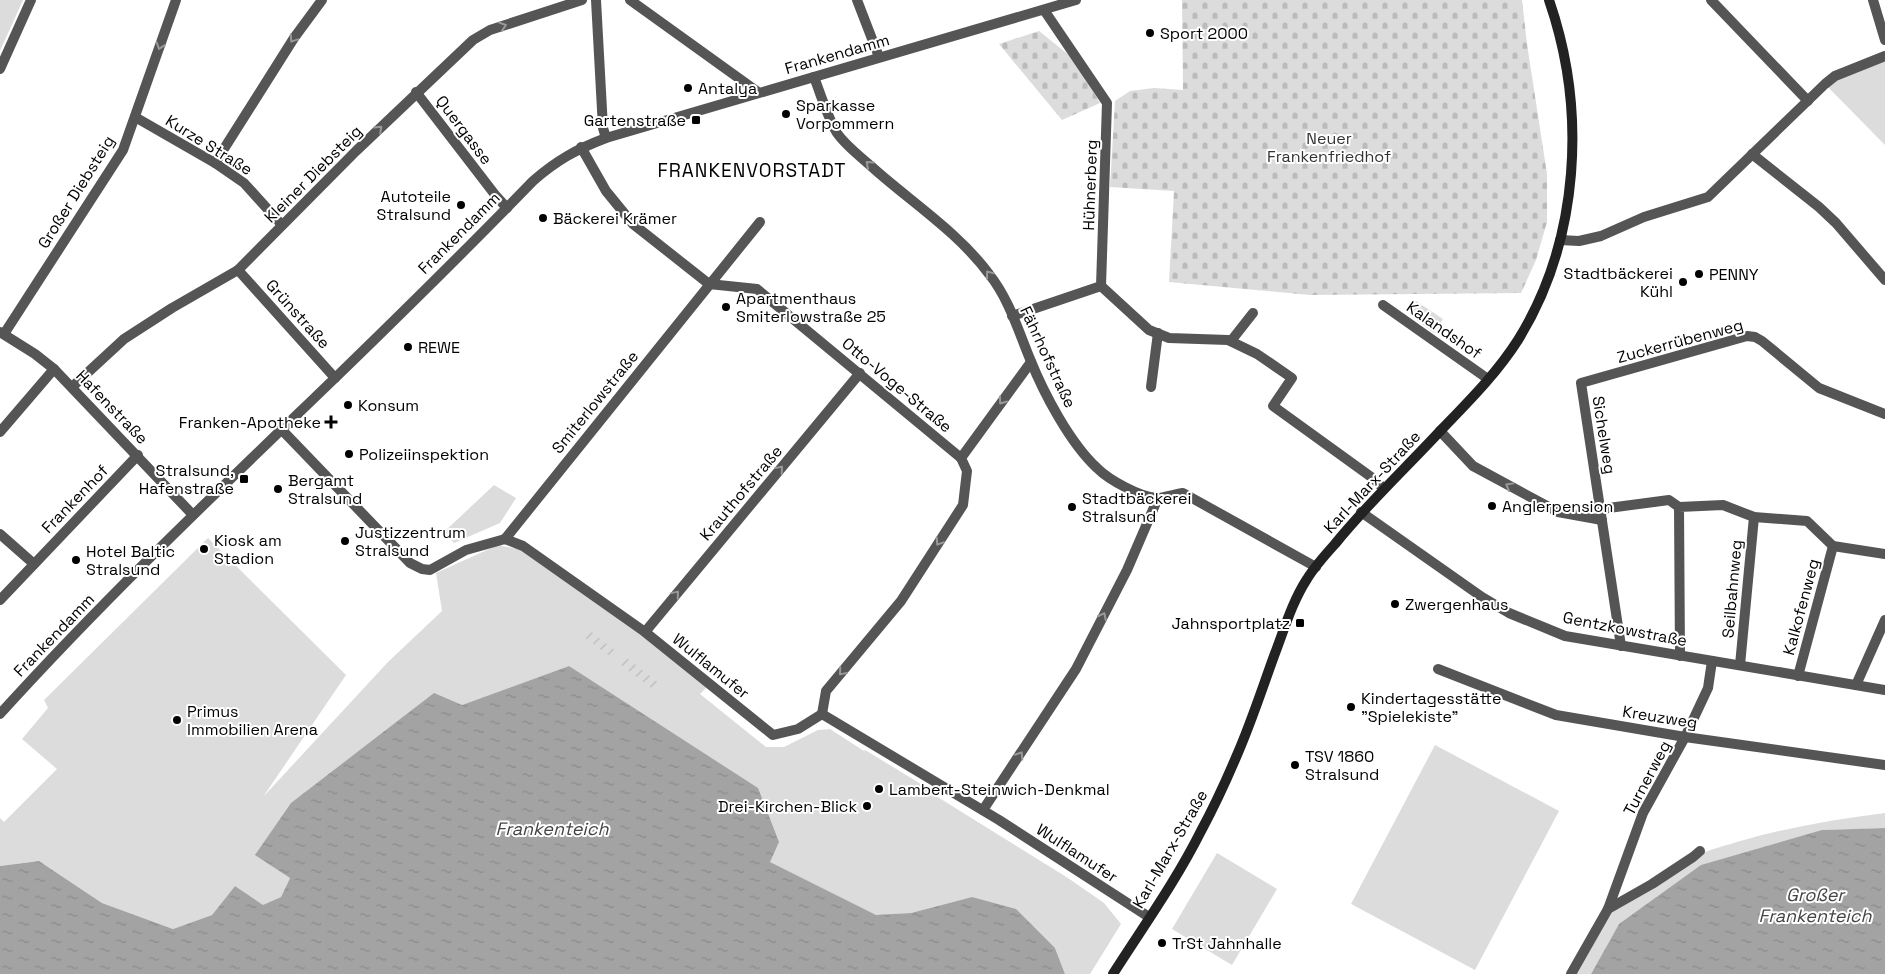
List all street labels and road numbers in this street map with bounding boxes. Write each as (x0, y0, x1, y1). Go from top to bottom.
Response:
street label: Frankendamm (782, 29, 892, 79)
street label: Quergasse (431, 91, 497, 169)
street label: Kurze Straße (162, 110, 256, 180)
street label: Kleiner Diebsteig (260, 121, 366, 227)
street label: Großer Diebsteig (33, 132, 119, 252)
street label: Hühnerberg (1078, 139, 1102, 231)
street label: Frankendamm (413, 187, 505, 279)
street label: Grünstraße (261, 275, 335, 353)
street label: Kalandshof (1402, 296, 1486, 364)
street label: Fährhofstraße (1015, 303, 1081, 411)
street label: Zuckerrübenweg (1615, 314, 1745, 368)
street label: Otto-Voge-Straße (838, 333, 956, 437)
street label: Smiterlowstraße (547, 346, 643, 458)
street label: Hafenstraße (71, 365, 153, 449)
street label: Sichelweg (1587, 394, 1621, 476)
street label: Karl-Marx-Straße (1319, 426, 1425, 538)
street label: Krauthofstraße (695, 441, 787, 545)
street label: Frankenhof (37, 460, 113, 538)
street label: Seilbahnweg (1717, 539, 1747, 639)
street label: Kalkofenweg (1778, 556, 1824, 658)
street label: Frankendamm (9, 589, 99, 681)
street label: Gentzkowstraße (1561, 607, 1689, 651)
street label: Wulflamufer (668, 629, 754, 703)
street label: Kreuzweg (1621, 701, 1699, 733)
street label: Turnerweg (1619, 737, 1675, 819)
street label: Karl-Marx-Straße (1128, 786, 1212, 912)
street label: Wulflamufer (1032, 819, 1122, 887)

